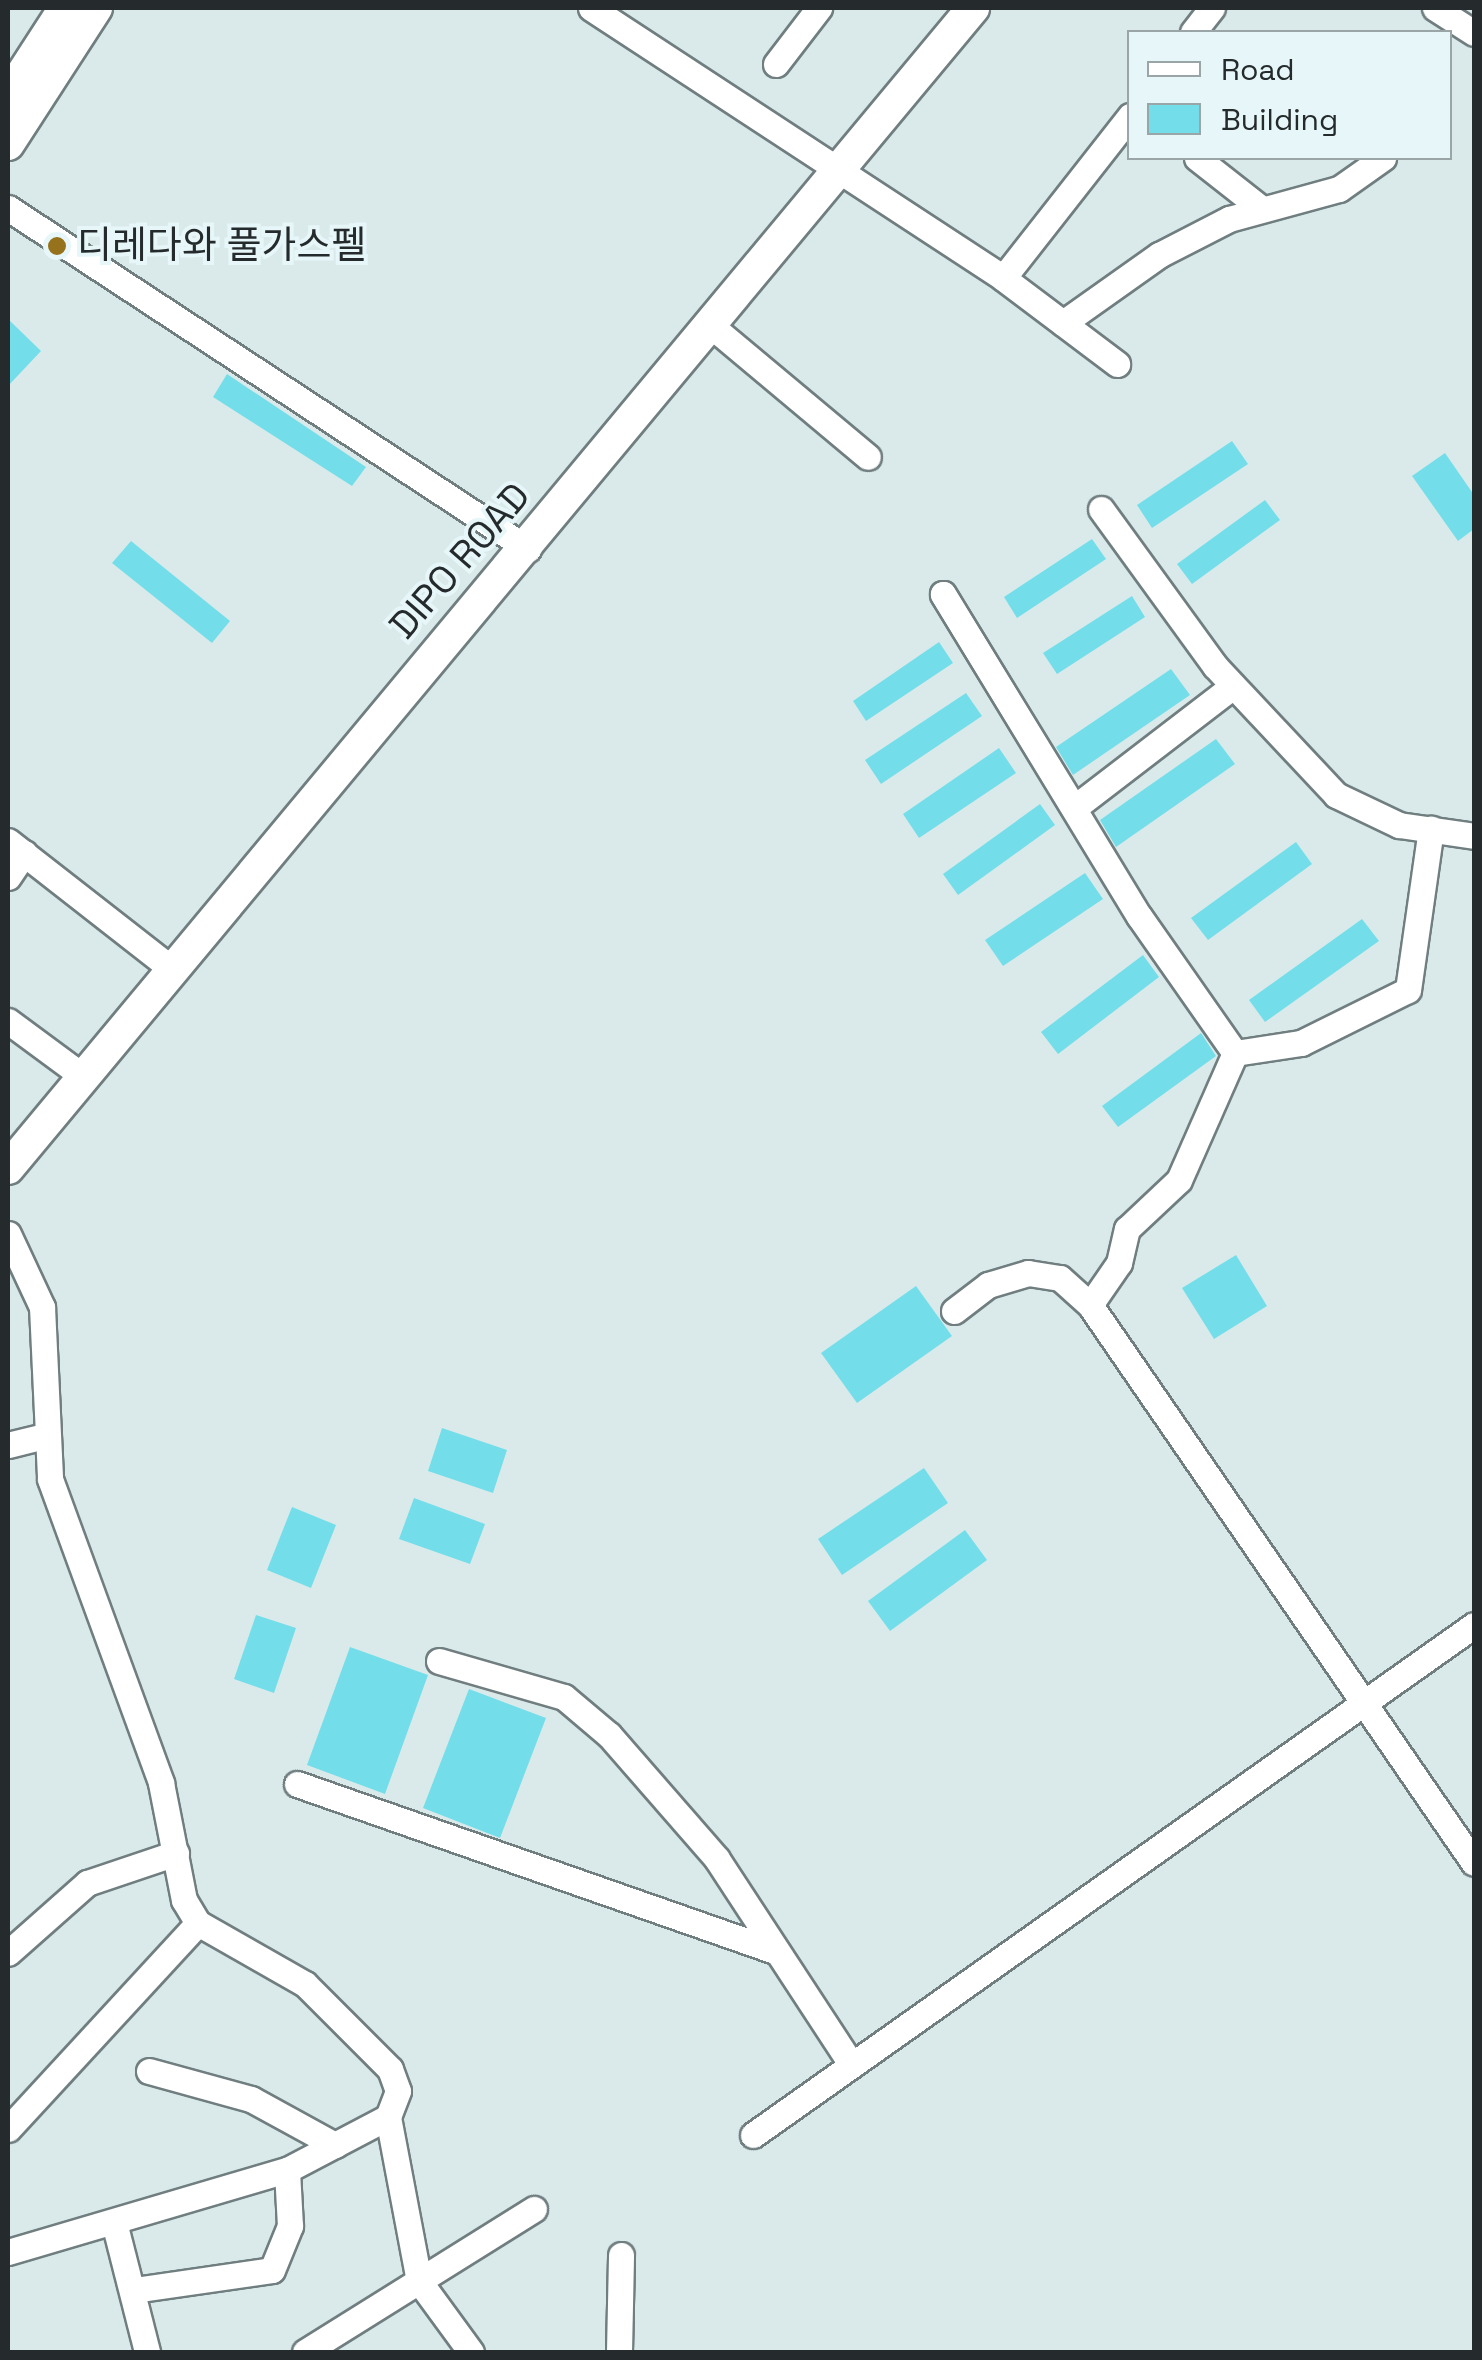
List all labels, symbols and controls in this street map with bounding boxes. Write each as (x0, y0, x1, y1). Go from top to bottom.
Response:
legend (1127, 30, 1452, 160)
text: Road (1221, 50, 1295, 89)
text: Building (1221, 100, 1338, 139)
place label: 디레다와 풀가스펠 (77, 223, 366, 269)
marker: 디레다와 풀가스펠 (46, 235, 68, 257)
street label: DIPO ROAD (380, 474, 540, 648)

